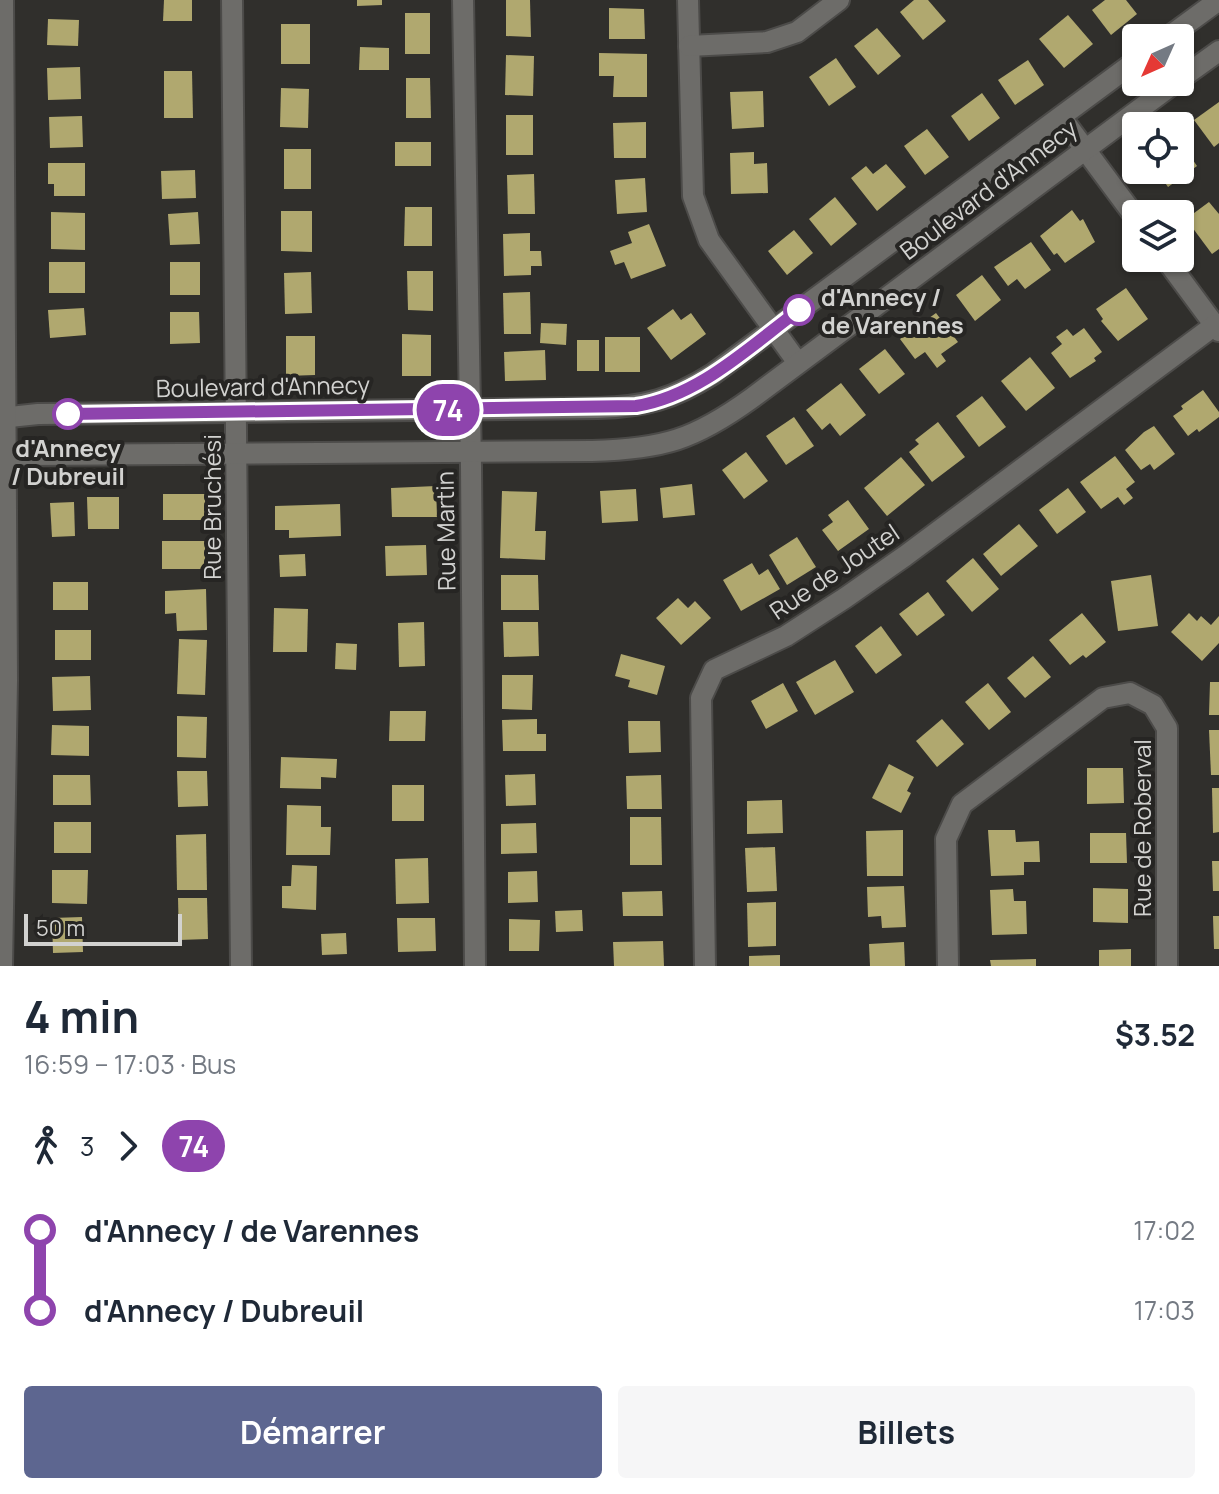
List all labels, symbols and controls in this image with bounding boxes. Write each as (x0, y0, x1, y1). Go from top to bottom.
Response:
north arrow (1122, 24, 1194, 96)
map controls (1122, 24, 1194, 272)
street label: Boulevard d'Annecy (893, 111, 1084, 267)
button: locate (1122, 112, 1194, 184)
button: layers (1122, 200, 1194, 272)
place label: d'Annecy / de Varennes (821, 280, 964, 341)
marker: d'Annecy / de Varennes (784, 295, 814, 325)
street label: Boulevard d'Annecy (156, 368, 371, 404)
line badge: 74 (412, 384, 484, 436)
text: 74 (433, 391, 463, 429)
marker: d'Annecy / Dubreuil (53, 399, 83, 429)
place label: d'Annecy / Dubreuil (11, 431, 125, 492)
street label: Rue Bruchési (195, 434, 228, 580)
street label: Rue Martin (427, 471, 463, 591)
street label: Rue de Joutel (763, 515, 905, 627)
street label: Rue de Roberval (1125, 739, 1158, 917)
scale bar (24, 910, 182, 946)
text: 50 m (36, 913, 85, 943)
text: 4 min (24, 986, 139, 1046)
text: $3.52 (1115, 1014, 1195, 1055)
text: 16:59 – 17:03 · Bus (24, 1046, 236, 1082)
icon: walk (24, 1124, 68, 1168)
icon: forward (106, 1124, 150, 1168)
text: 74 (178, 1127, 209, 1165)
text: 3 (80, 1128, 94, 1164)
text: d'Annecy / de Varennes (84, 1210, 419, 1251)
text: 17:02 (1133, 1212, 1195, 1248)
text: d'Annecy / Dubreuil (84, 1290, 364, 1331)
text: 17:03 (1134, 1292, 1195, 1328)
button: Démarrer (24, 1386, 602, 1478)
button: Billets (618, 1386, 1195, 1478)

